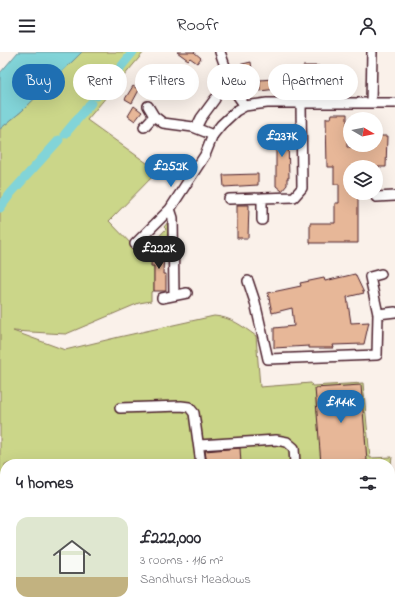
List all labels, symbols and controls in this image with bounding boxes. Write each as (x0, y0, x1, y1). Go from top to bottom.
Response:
text: Roofr (176, 13, 219, 39)
icon: menu (16, 15, 38, 37)
icon: person (357, 15, 379, 37)
chip: Buy (12, 64, 65, 100)
chip: Rent (73, 64, 127, 100)
chip: Filters (135, 64, 199, 100)
chip: New (207, 64, 260, 100)
chip: Apartment (268, 64, 358, 100)
north arrow (343, 112, 383, 152)
map controls (343, 112, 383, 200)
pin: £237K (254, 124, 310, 158)
text: £237K (266, 127, 298, 146)
pin: £252K (143, 154, 199, 188)
text: £252K (154, 157, 188, 176)
button: layers (343, 160, 383, 200)
pin: £222K (131, 236, 187, 270)
text: £222K (142, 239, 176, 258)
pin: £144K (313, 390, 369, 424)
text: £144K (326, 393, 356, 412)
text: 4 homes (16, 471, 74, 496)
icon: filters (357, 472, 379, 494)
text: £222,000 (140, 526, 201, 551)
icon: home (48, 533, 96, 581)
text: 3 rooms · 116 m² (140, 551, 223, 570)
text: Sandhurst Meadows (140, 570, 251, 589)

